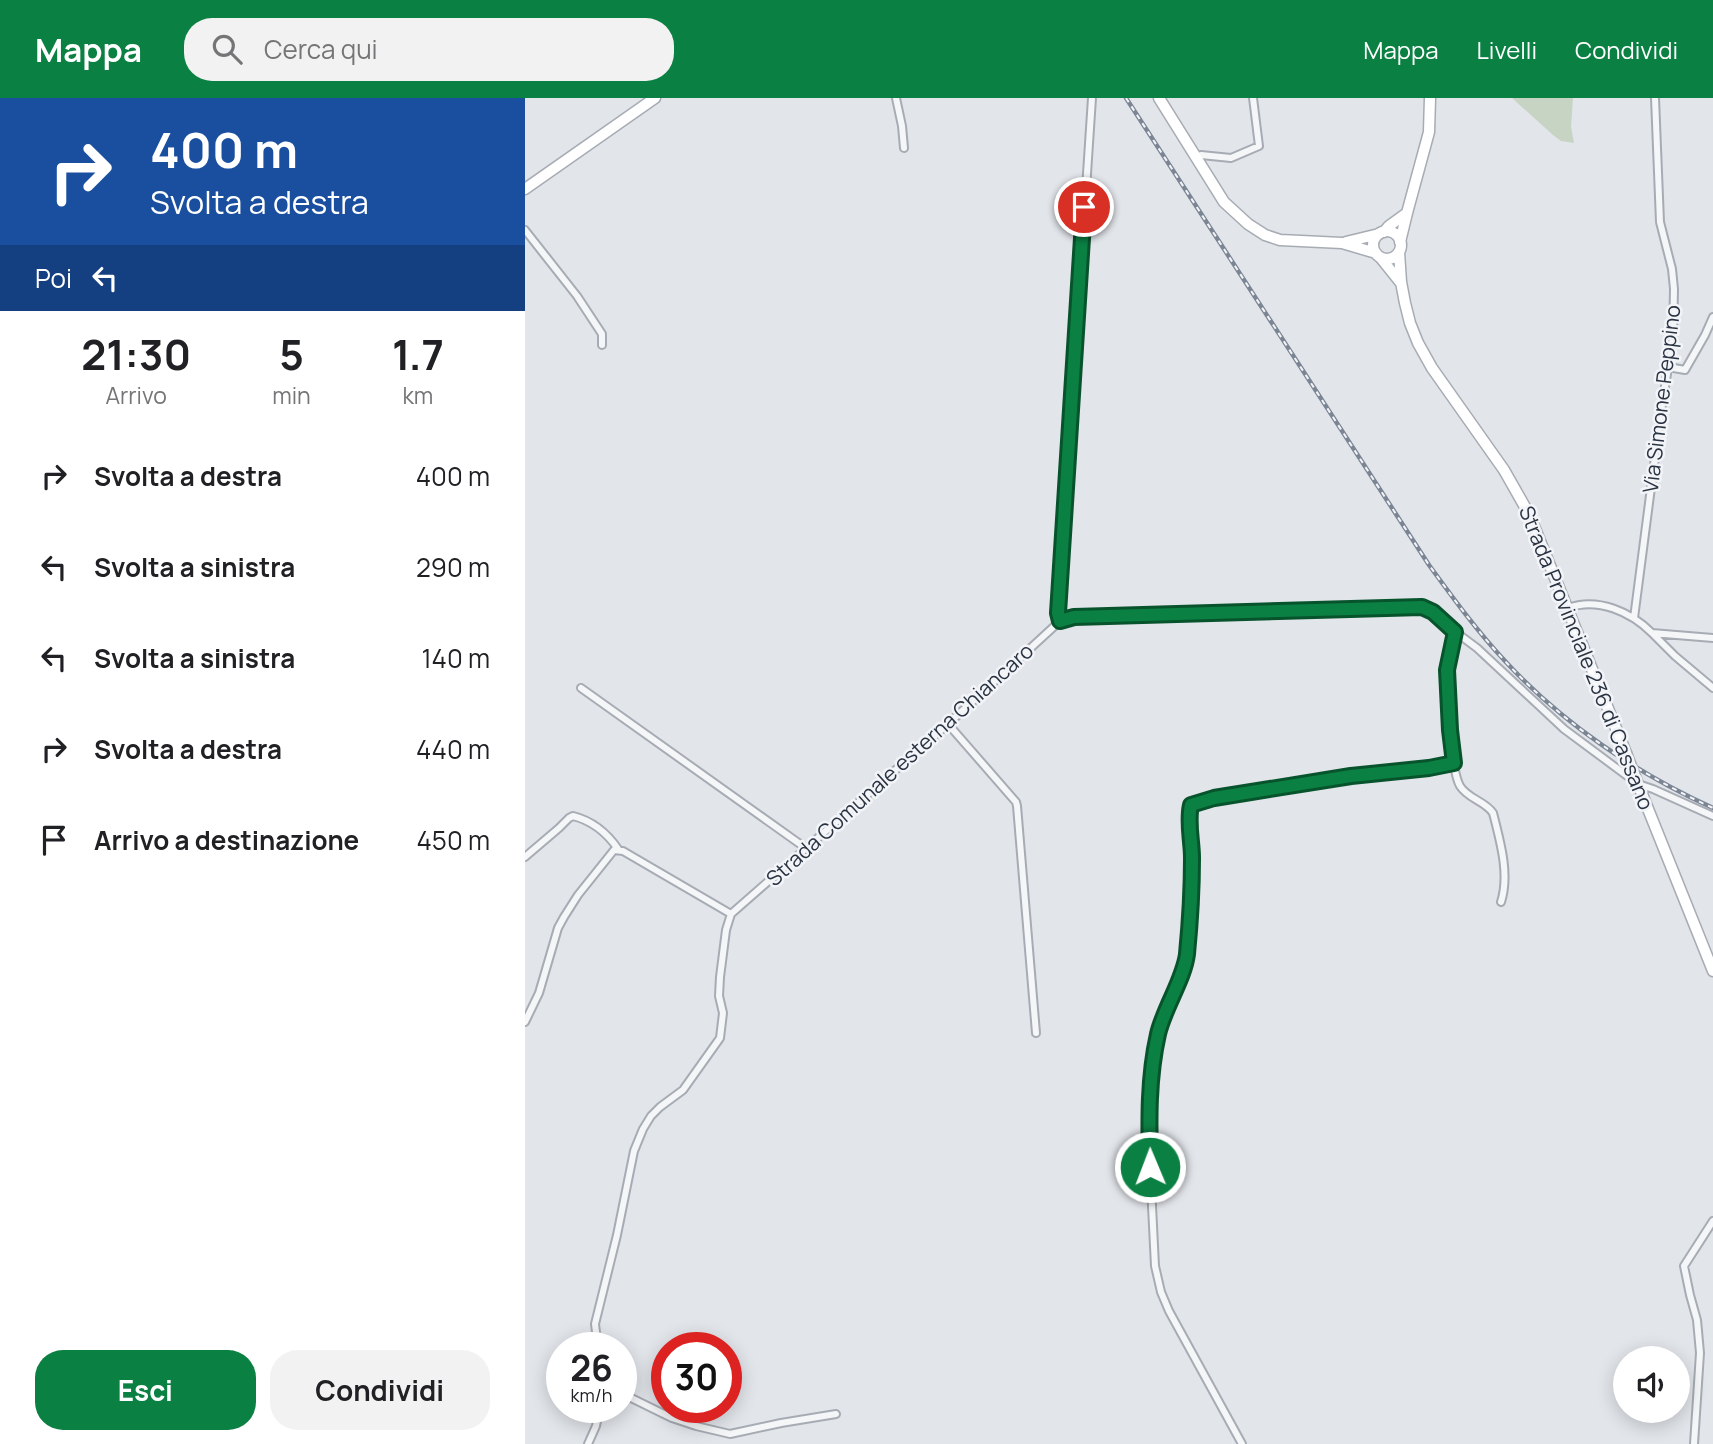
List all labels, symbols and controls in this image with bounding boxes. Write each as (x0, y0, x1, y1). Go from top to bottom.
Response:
search box (184, 18, 674, 81)
text: Mappa (35, 27, 142, 72)
icon: search (208, 30, 246, 68)
text: Cerca qui (264, 31, 378, 67)
text: Mappa (1363, 33, 1439, 66)
text: Livelli (1477, 33, 1537, 66)
text: Condividi (1575, 33, 1678, 66)
text: 400 m (150, 116, 298, 183)
icon: right (35, 126, 126, 217)
pin (1054, 177, 1114, 237)
text: Svolta a destra (150, 180, 369, 224)
icon: arrive (1065, 188, 1103, 226)
icon: left (86, 259, 124, 297)
text: Poi (35, 260, 72, 296)
street label: Via Simone Peppino (1636, 303, 1686, 494)
text: 21:30 (81, 325, 191, 383)
text: 5 (279, 325, 304, 383)
text: 1.7 (392, 325, 444, 383)
text: Arrivo (105, 379, 167, 411)
text: min (272, 379, 311, 411)
text: km (402, 379, 433, 411)
icon: right (35, 457, 73, 495)
text: Svolta a destra (94, 458, 282, 494)
text: 400 m (416, 458, 490, 494)
street label: Strada Provinciale 236 di Cassano (1513, 502, 1661, 814)
icon: left (35, 548, 73, 586)
text: Svolta a sinistra (94, 549, 295, 585)
text: 290 m (416, 549, 490, 585)
street label: Strada Comunale esterna Chiancaro (760, 637, 1039, 892)
icon: left (35, 639, 73, 677)
text: Svolta a sinistra (94, 640, 295, 676)
text: 140 m (421, 640, 490, 676)
icon: right (35, 730, 73, 768)
text: Svolta a destra (94, 731, 282, 767)
text: 440 m (416, 731, 490, 767)
icon: arrive (35, 821, 73, 859)
text: Arrivo a destinazione (94, 822, 359, 858)
text: 450 m (417, 822, 490, 858)
position arrow (1113, 1130, 1187, 1204)
speed limit sign: 30 (651, 1332, 742, 1423)
text: 26 (570, 1344, 613, 1392)
map controls (1613, 1346, 1690, 1423)
button: sound (1613, 1346, 1690, 1423)
button: Esci (35, 1350, 256, 1430)
button: Condividi (270, 1350, 490, 1430)
text: km/h (571, 1383, 612, 1407)

